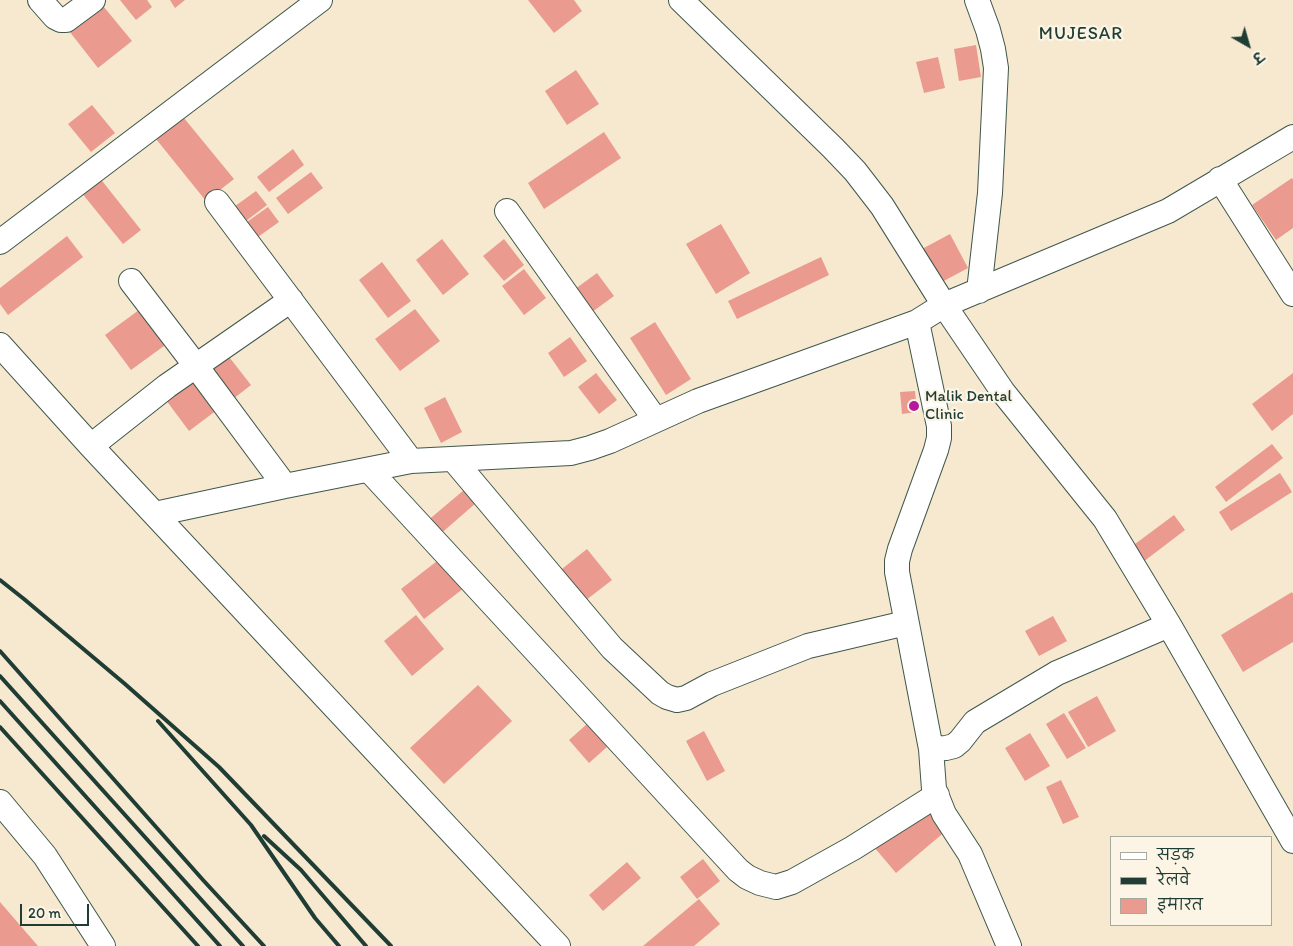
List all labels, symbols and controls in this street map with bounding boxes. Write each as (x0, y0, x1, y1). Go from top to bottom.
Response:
north arrow (1223, 20, 1273, 70)
district label: MUJESAR (1038, 23, 1124, 45)
text: उ (1249, 48, 1266, 67)
place label: Malik Dental Clinic (925, 387, 1012, 425)
marker: Malik Dental Clinic (907, 399, 921, 413)
legend (1110, 836, 1273, 926)
text: सड़क (1157, 846, 1194, 864)
text: रेलवे (1157, 871, 1190, 889)
scale bar (22, 894, 91, 926)
text: इमारत (1157, 896, 1203, 914)
text: 20 m (28, 904, 61, 922)

